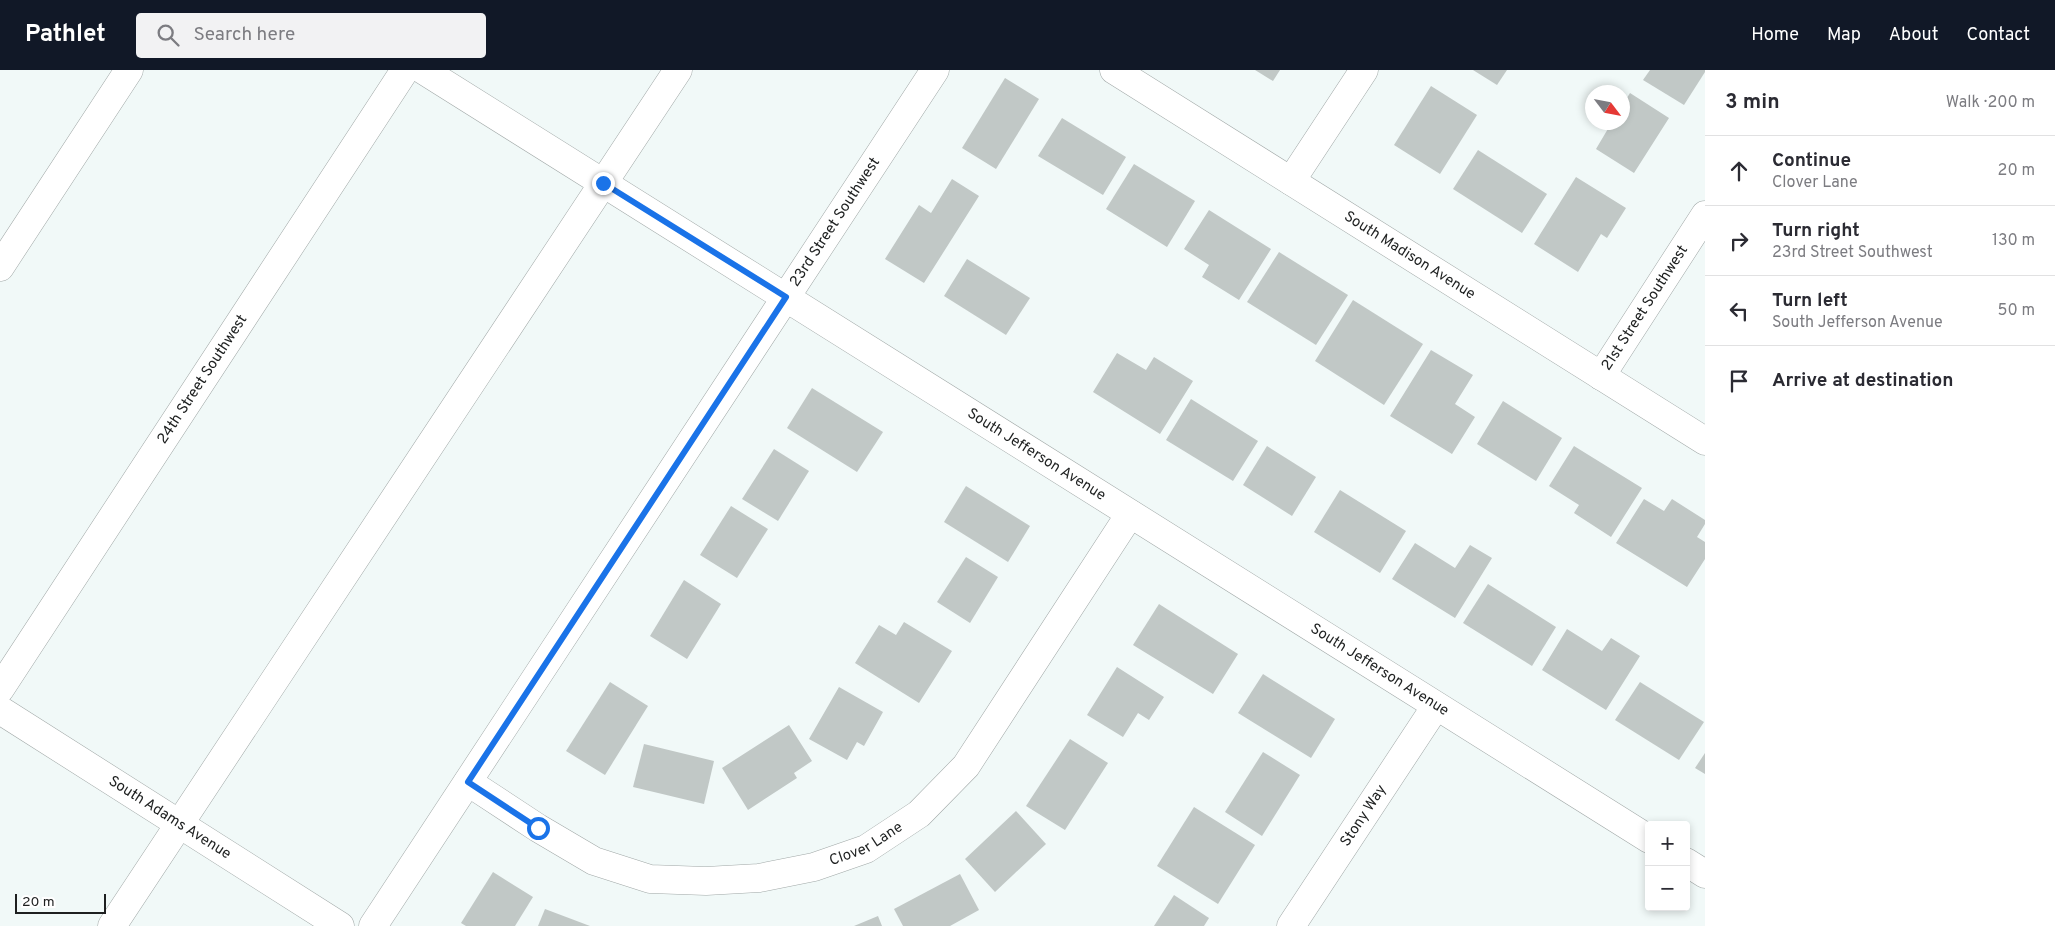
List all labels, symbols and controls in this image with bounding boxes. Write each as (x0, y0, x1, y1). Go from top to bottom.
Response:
search box (136, 13, 486, 58)
text: Pathlet (25, 20, 106, 50)
icon: search (154, 21, 182, 49)
text: Search here (194, 23, 295, 47)
text: Home (1751, 24, 1799, 47)
text: Map (1827, 24, 1861, 47)
text: About (1889, 24, 1938, 47)
text: Contact (1966, 24, 2030, 47)
north arrow (1585, 85, 1630, 130)
text: 3 min (1725, 89, 1780, 116)
text: Walk · 200 m (1946, 93, 2035, 113)
text: Continue (1772, 149, 1851, 173)
street label: 23rd Street Southwest (786, 154, 884, 290)
icon: ahead (1725, 157, 1753, 185)
text: 20 m (1998, 161, 2035, 181)
route end (592, 172, 615, 195)
text: Clover Lane (1772, 173, 1858, 193)
street label: South Madison Avenue (1340, 207, 1479, 304)
text: Turn right (1772, 219, 1860, 243)
icon: right (1725, 227, 1753, 255)
text: 130 m (1992, 231, 2035, 251)
street label: 21st Street Southwest (1597, 242, 1692, 374)
text: 23rd Street Southwest (1772, 243, 1933, 263)
text: Turn left (1772, 289, 1848, 313)
icon: left (1725, 297, 1753, 325)
text: 50 m (1998, 301, 2035, 321)
street label: 24th Street Southwest (153, 311, 252, 448)
text: South Jefferson Avenue (1772, 313, 1943, 333)
icon: arrive (1725, 367, 1753, 395)
text: Arrive at destination (1772, 369, 1953, 393)
street label: South Jefferson Avenue (964, 404, 1109, 505)
street label: South Jefferson Avenue (1307, 619, 1452, 720)
street label: South Adams Avenue (105, 772, 235, 864)
street label: Stony Way (1336, 781, 1391, 850)
route start (527, 817, 550, 840)
street label: Clover Lane (827, 818, 907, 870)
map controls (1645, 821, 1690, 911)
button: + (1645, 821, 1690, 866)
button: − (1645, 866, 1690, 911)
scale bar (15, 891, 106, 914)
text: 20 m (22, 894, 55, 911)

